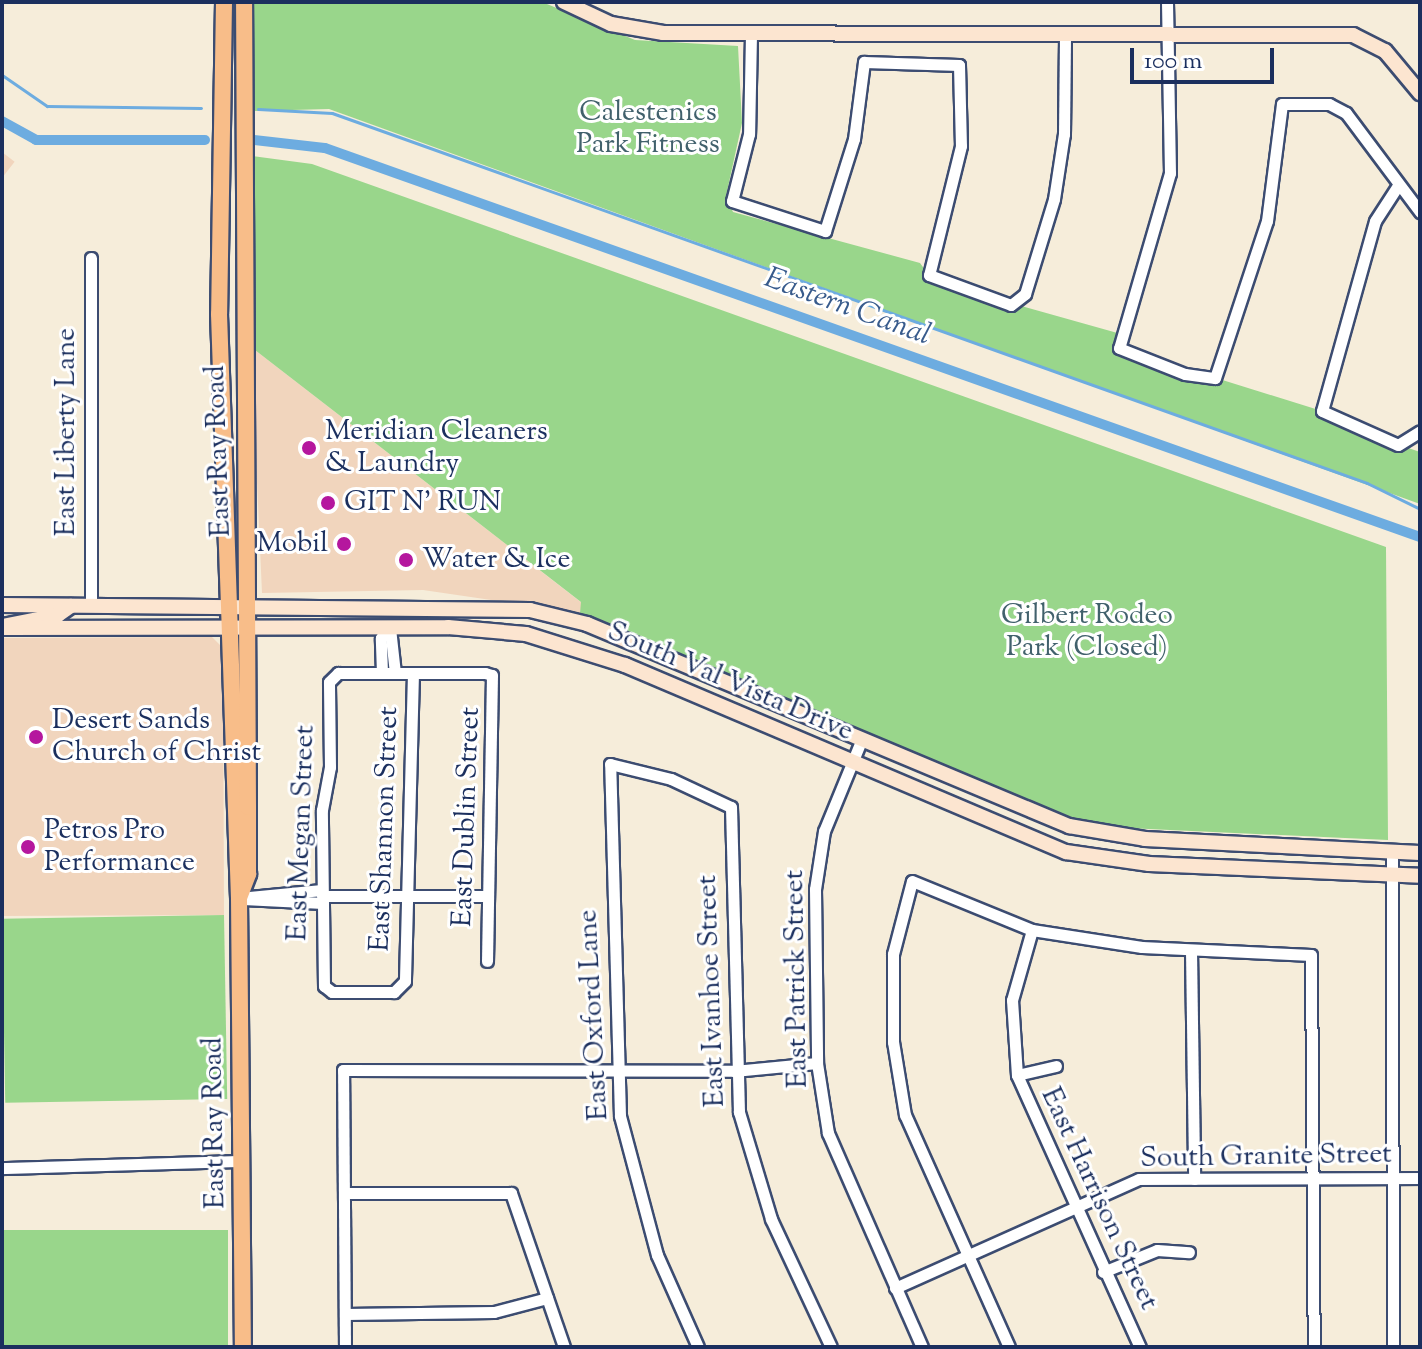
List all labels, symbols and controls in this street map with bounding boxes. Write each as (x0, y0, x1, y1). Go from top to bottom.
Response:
scale bar (1134, 32, 1278, 82)
text: 100 m (1144, 45, 1202, 79)
park label: Calestenics Park Fitness (576, 96, 720, 162)
water label: Eastern Canal (759, 261, 935, 355)
street label: East Liberty Lane (50, 328, 84, 536)
street label: East Ray Road (199, 365, 239, 537)
place label: Meridian Cleaners & Laundry (325, 415, 548, 481)
marker: Meridian Cleaners & Laundry (300, 439, 318, 457)
place label: GIT N' RUN (344, 486, 501, 520)
marker: GIT N' RUN (319, 494, 337, 512)
place label: Mobil (257, 527, 328, 561)
marker: Mobil (335, 535, 353, 553)
place label: Water & Ice (422, 543, 571, 577)
marker: Water & Ice (397, 551, 415, 569)
park label: Gilbert Rodeo Park (Closed) (1001, 599, 1173, 665)
street label: South Val Vista Drive (602, 615, 858, 749)
place label: Desert Sands Church of Christ (52, 704, 261, 770)
street label: East Shannon Street (364, 706, 406, 952)
street label: East Dublin Street (446, 706, 488, 928)
street label: East Megan Street (281, 724, 323, 942)
marker: Desert Sands Church of Christ (27, 728, 45, 746)
place label: Petros Pro Performance (44, 814, 195, 880)
marker: Petros Pro Performance (19, 838, 37, 856)
street label: East Patrick Street (778, 870, 816, 1088)
street label: East Ivanhoe Street (691, 874, 733, 1108)
street label: East Oxford Lane (572, 909, 616, 1121)
street label: East Ray Road (197, 1037, 233, 1209)
street label: East Harrison Street (1033, 1083, 1165, 1315)
street label: South Granite Street (1140, 1138, 1392, 1176)

